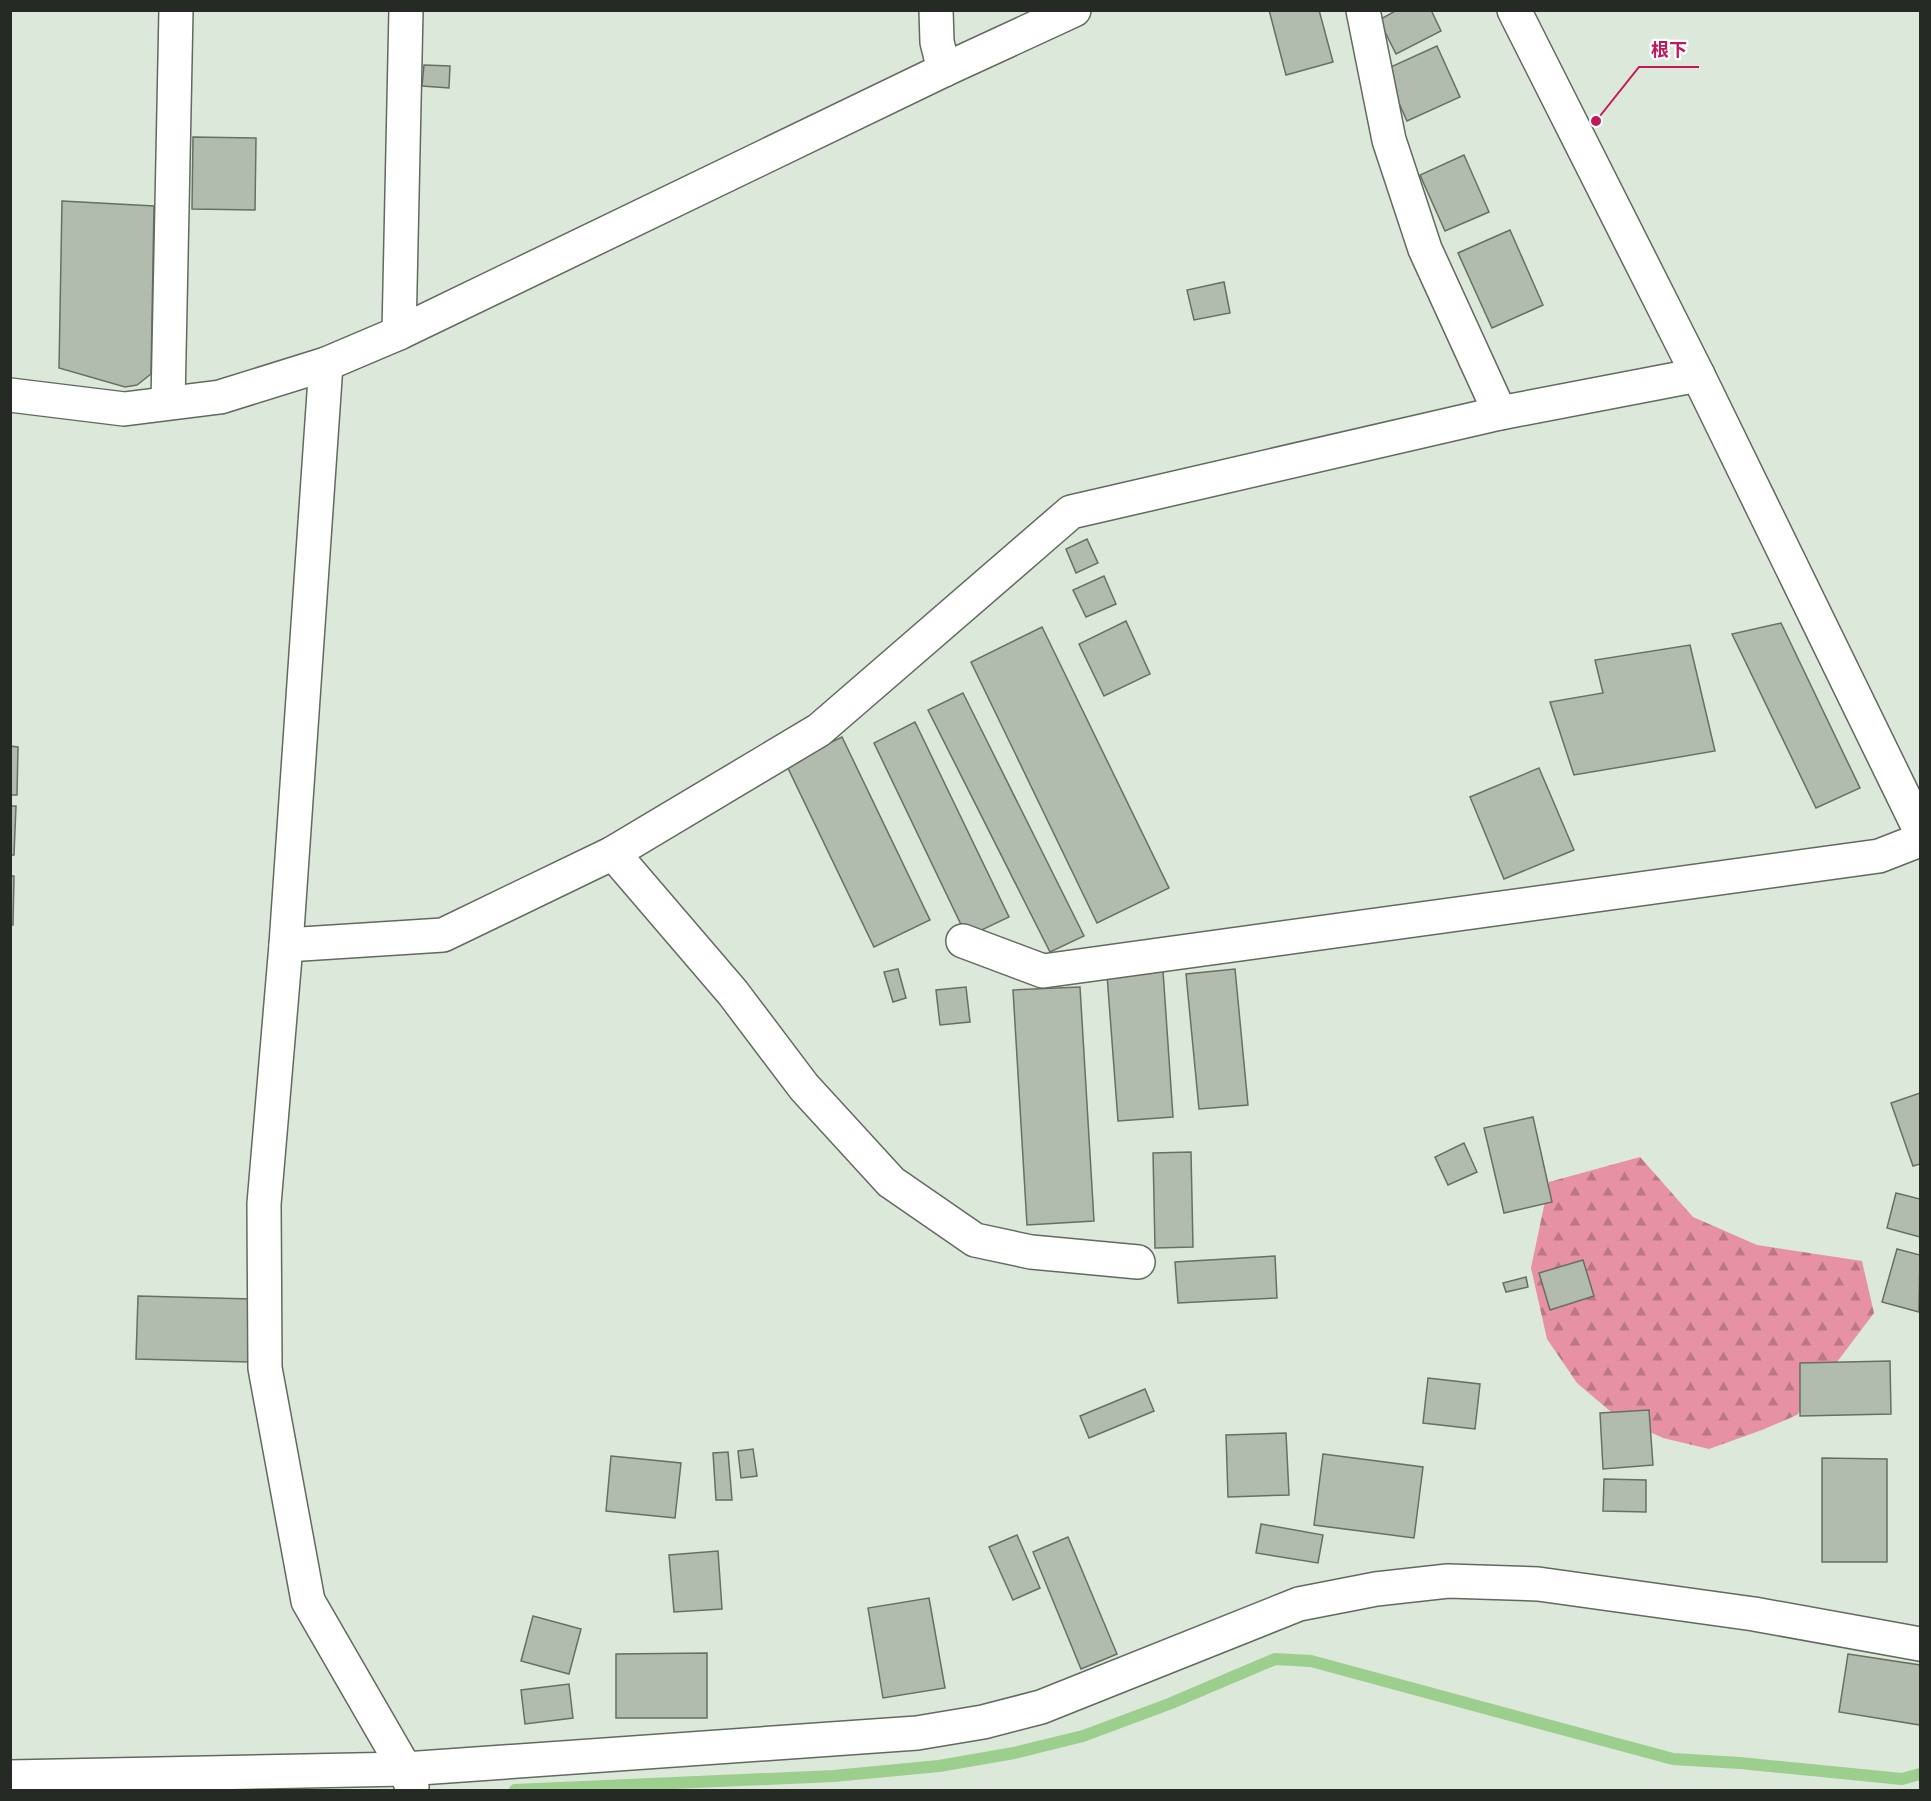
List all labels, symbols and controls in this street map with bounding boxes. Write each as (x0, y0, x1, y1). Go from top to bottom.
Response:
callout: 根下 (1639, 31, 1699, 67)
text: 根下 (1651, 39, 1687, 61)

